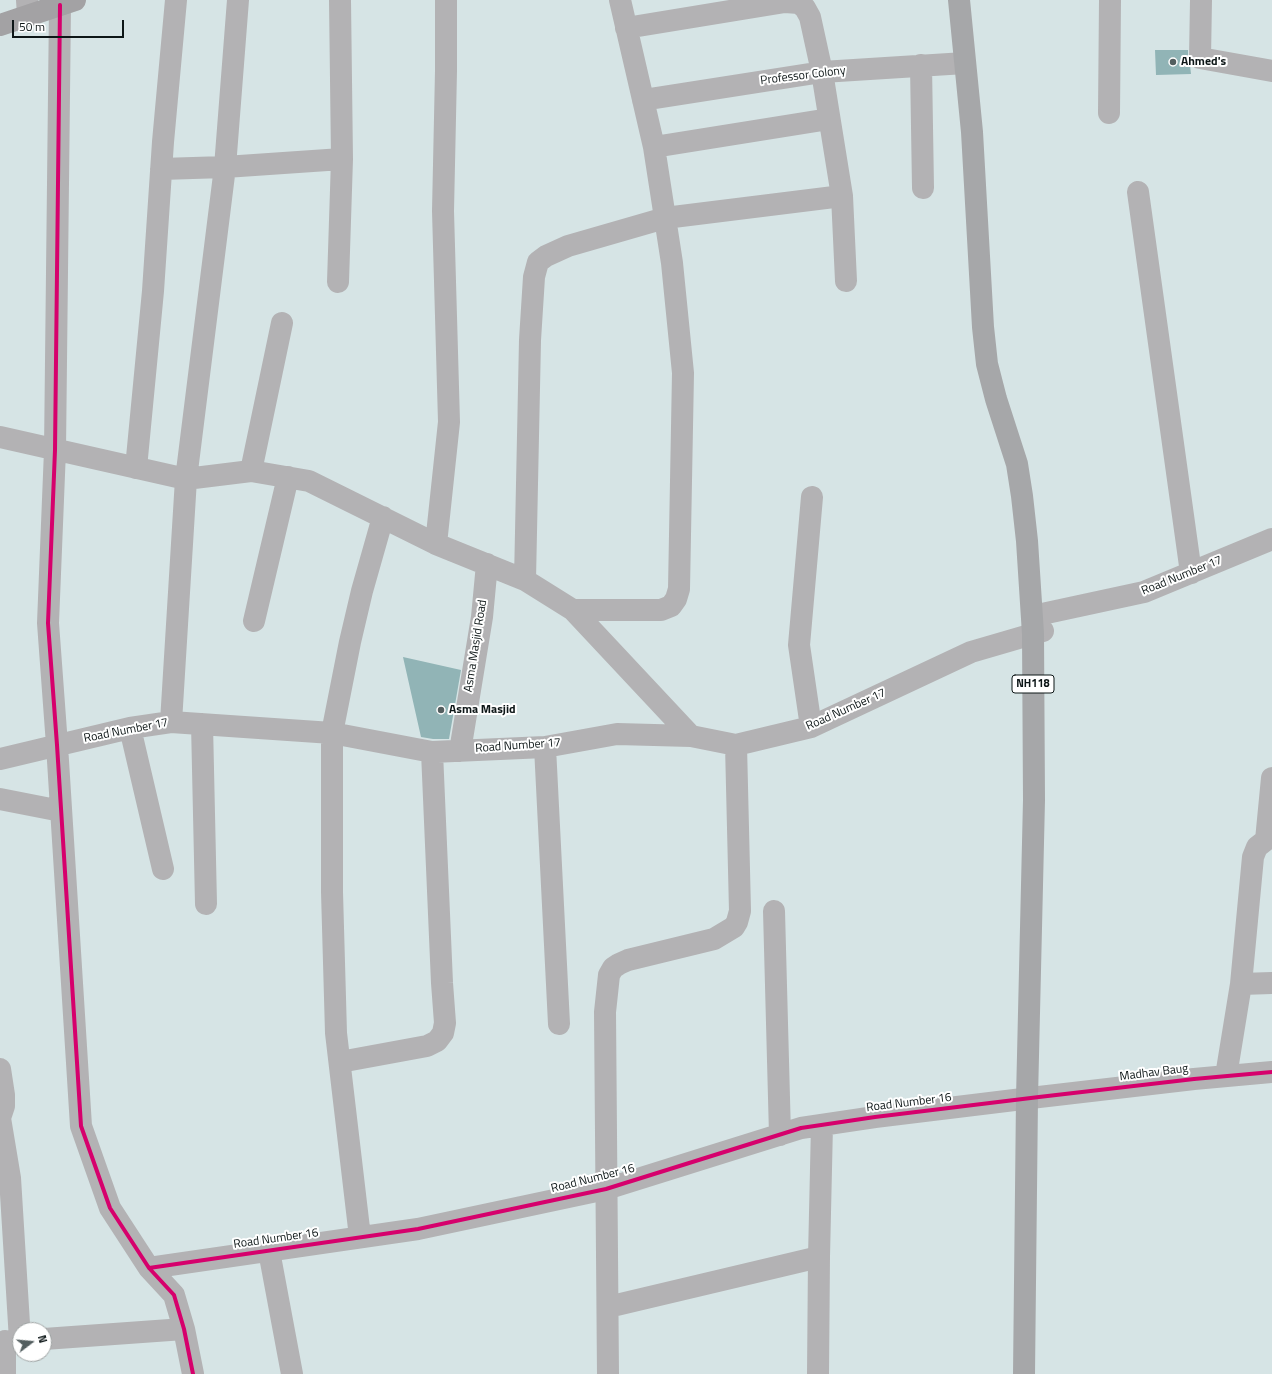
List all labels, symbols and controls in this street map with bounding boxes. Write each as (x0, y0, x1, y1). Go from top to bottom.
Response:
scale bar (14, 12, 126, 38)
text: 50 m (19, 17, 45, 36)
place label: Ahmed's (1181, 55, 1226, 69)
marker: Ahmed's (1168, 57, 1178, 67)
street label: Professor Colony (760, 64, 846, 88)
street label: Road Number 17 (1140, 553, 1224, 599)
street label: Asma Masjid Road (462, 599, 490, 693)
road number: NH118 (1012, 675, 1054, 693)
street label: Road Number 17 (804, 686, 888, 734)
place label: Asma Masjid (449, 703, 516, 717)
marker: Asma Masjid (436, 705, 446, 715)
street label: Road Number 17 (83, 716, 169, 746)
street label: Road Number 17 (475, 736, 561, 756)
street label: Madhav Baug (1119, 1062, 1189, 1084)
street label: Road Number 16 (866, 1091, 952, 1115)
street label: Road Number 16 (550, 1162, 636, 1196)
street label: Road Number 16 (233, 1226, 319, 1252)
north arrow (12, 1322, 52, 1362)
text: N (34, 1333, 51, 1345)

